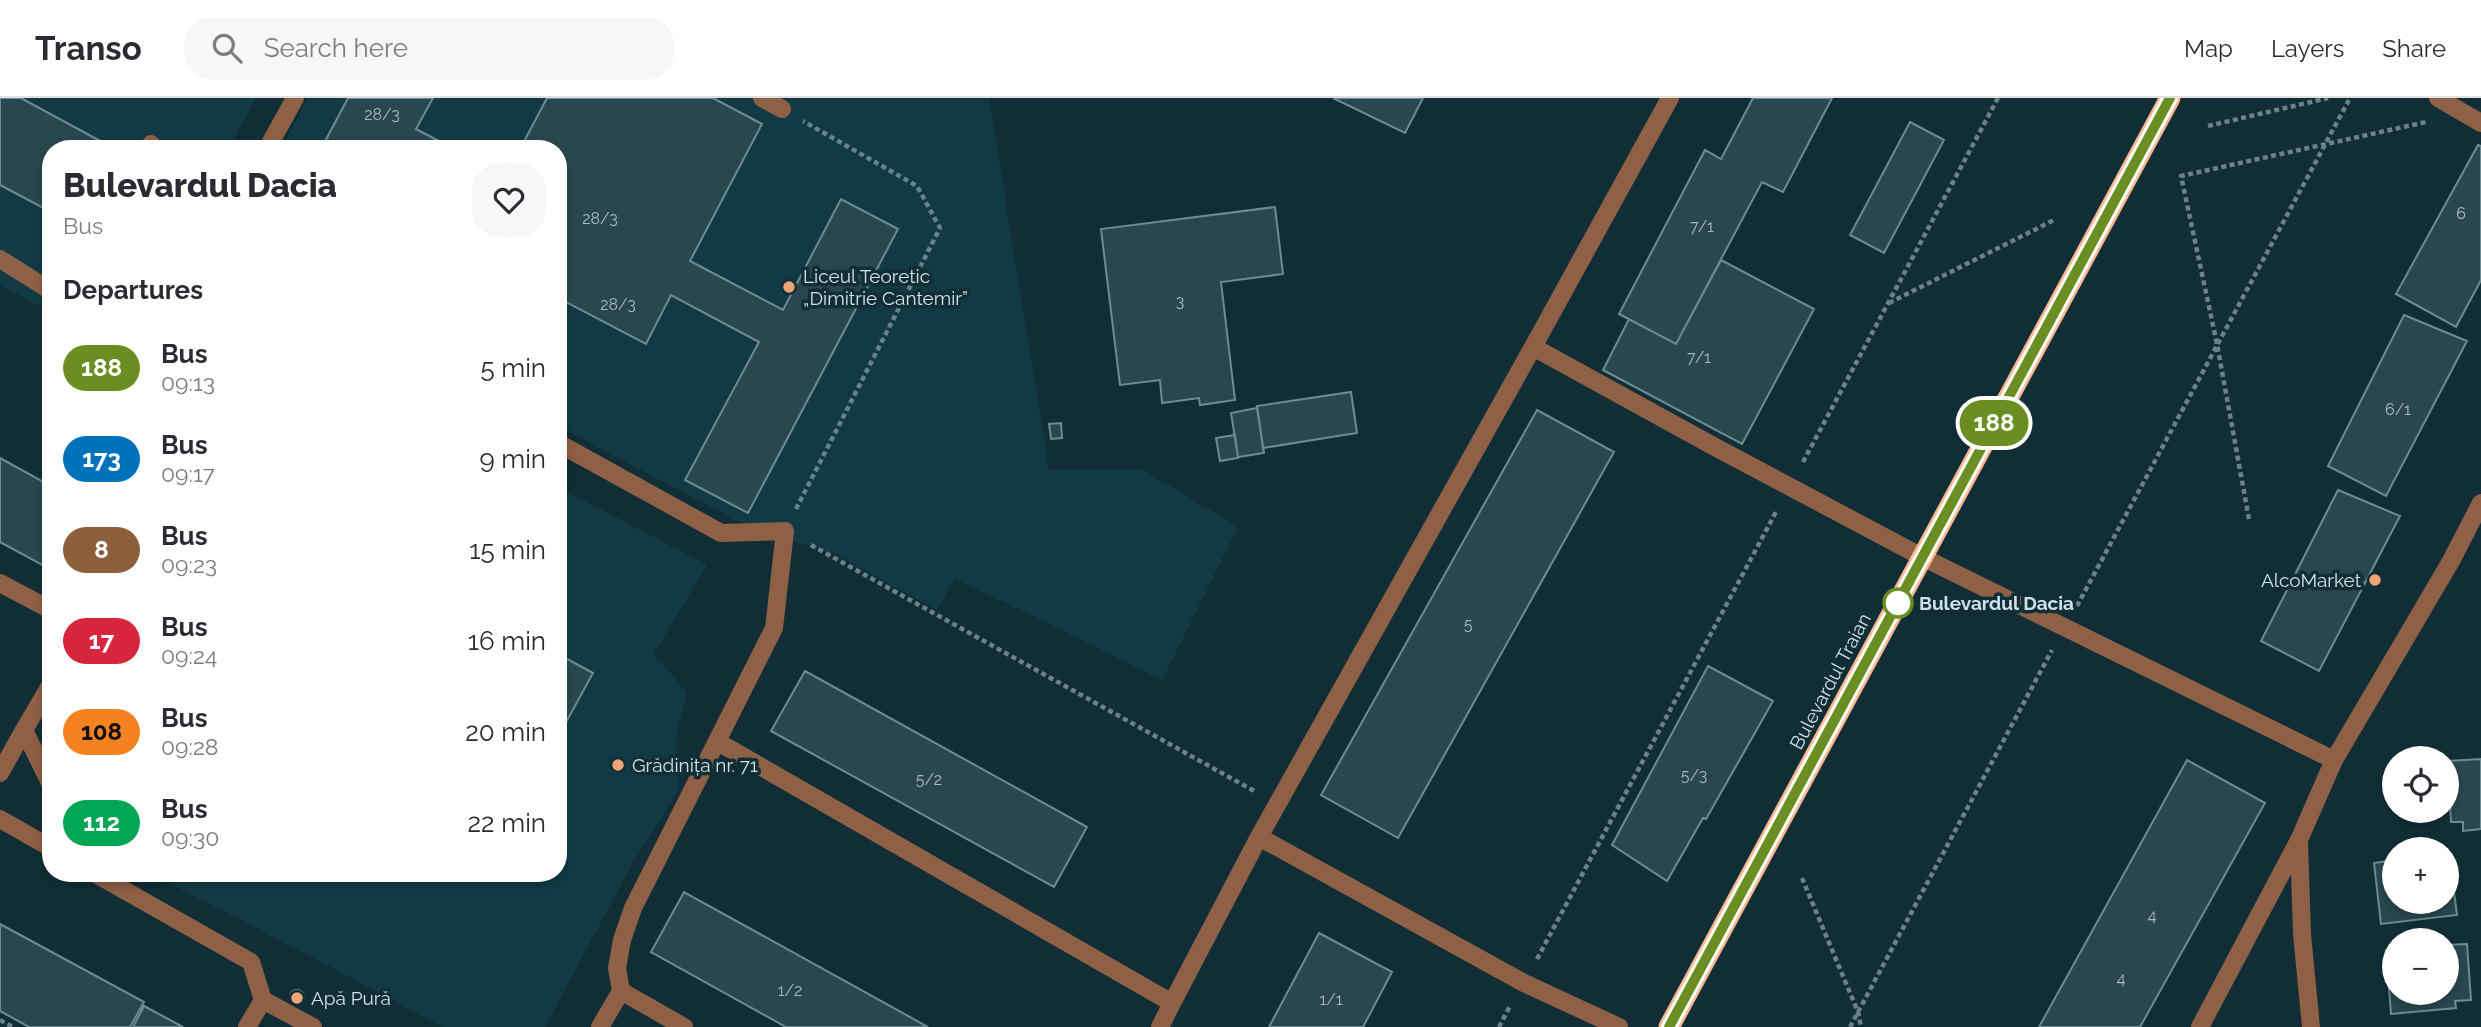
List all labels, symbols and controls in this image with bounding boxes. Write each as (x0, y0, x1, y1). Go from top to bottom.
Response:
search box (184, 17, 674, 80)
text: Transo (35, 29, 142, 68)
icon: search (208, 29, 246, 67)
text: Search here (264, 33, 408, 63)
text: Map (2184, 34, 2233, 63)
text: Layers (2271, 34, 2344, 63)
text: Share (2382, 34, 2446, 63)
house number: 28/3 (364, 105, 400, 124)
button: heart (472, 163, 546, 237)
text: Bulevardul Dacia (63, 166, 337, 205)
house number: 6 (2456, 204, 2466, 223)
house number: 28/3 (582, 209, 618, 228)
text: Bus (63, 212, 103, 239)
house number: 7/1 (1690, 217, 1714, 236)
place label: Liceul Teoretic „Dimitrie Cantemir” (803, 265, 968, 309)
text: Departures (63, 275, 203, 305)
marker: Liceul Teoretic „Dimitrie Cantemir” (781, 279, 797, 295)
house number: 3 (1176, 292, 1184, 311)
house number: 28/3 (600, 295, 636, 314)
text: Bus (161, 339, 208, 369)
house number: 7/1 (1687, 348, 1711, 367)
text: 188 (81, 353, 122, 382)
text: 5 min (480, 353, 546, 383)
text: 09:13 (161, 369, 215, 396)
line badge: 188 (1954, 400, 2034, 446)
house number: 6/1 (2385, 400, 2411, 419)
text: 188 (1974, 408, 2014, 437)
text: Bus (161, 430, 208, 460)
text: 173 (82, 444, 121, 473)
text: 9 min (479, 444, 546, 474)
text: 09:17 (161, 460, 215, 487)
text: Bus (161, 521, 208, 551)
text: 8 (94, 535, 109, 564)
text: 15 min (469, 535, 546, 565)
text: 09:23 (161, 551, 217, 578)
place label: AlcoMarket (2261, 569, 2362, 591)
marker: AlcoMarket (2367, 572, 2383, 588)
marker: Bulevardul Dacia (1883, 588, 1913, 618)
place label: Bulevardul Dacia (1919, 592, 2074, 614)
street label: Bulevardul Traian (1785, 609, 1875, 753)
text: Bus (161, 612, 208, 642)
house number: 5 (1464, 615, 1473, 634)
text: 17 (89, 626, 114, 655)
text: 16 min (468, 626, 546, 656)
text: 09:24 (161, 642, 217, 669)
text: Bus (161, 703, 208, 733)
text: 108 (81, 717, 122, 746)
text: 20 min (465, 717, 546, 747)
text: 09:28 (161, 733, 219, 760)
map controls (2382, 746, 2459, 1005)
button: locate (2382, 746, 2459, 823)
place label: Grădinița nr. 71 (632, 754, 758, 776)
marker: Grădinița nr. 71 (610, 757, 626, 773)
house number: 5/3 (1681, 766, 1707, 785)
house number: 5/2 (916, 770, 942, 789)
text: Bus (161, 794, 208, 824)
text: 112 (83, 808, 120, 837)
text: 22 min (468, 808, 546, 838)
text: 09:30 (161, 824, 219, 851)
button: + (2382, 837, 2459, 914)
house number: 4 (2148, 906, 2157, 925)
button: − (2382, 928, 2459, 1005)
house number: 4 (2117, 969, 2126, 988)
house number: 1/2 (778, 981, 802, 1000)
place label: Apă Pură (311, 987, 391, 1009)
marker: Apă Pură (289, 990, 305, 1006)
house number: 1/1 (1319, 990, 1343, 1009)

